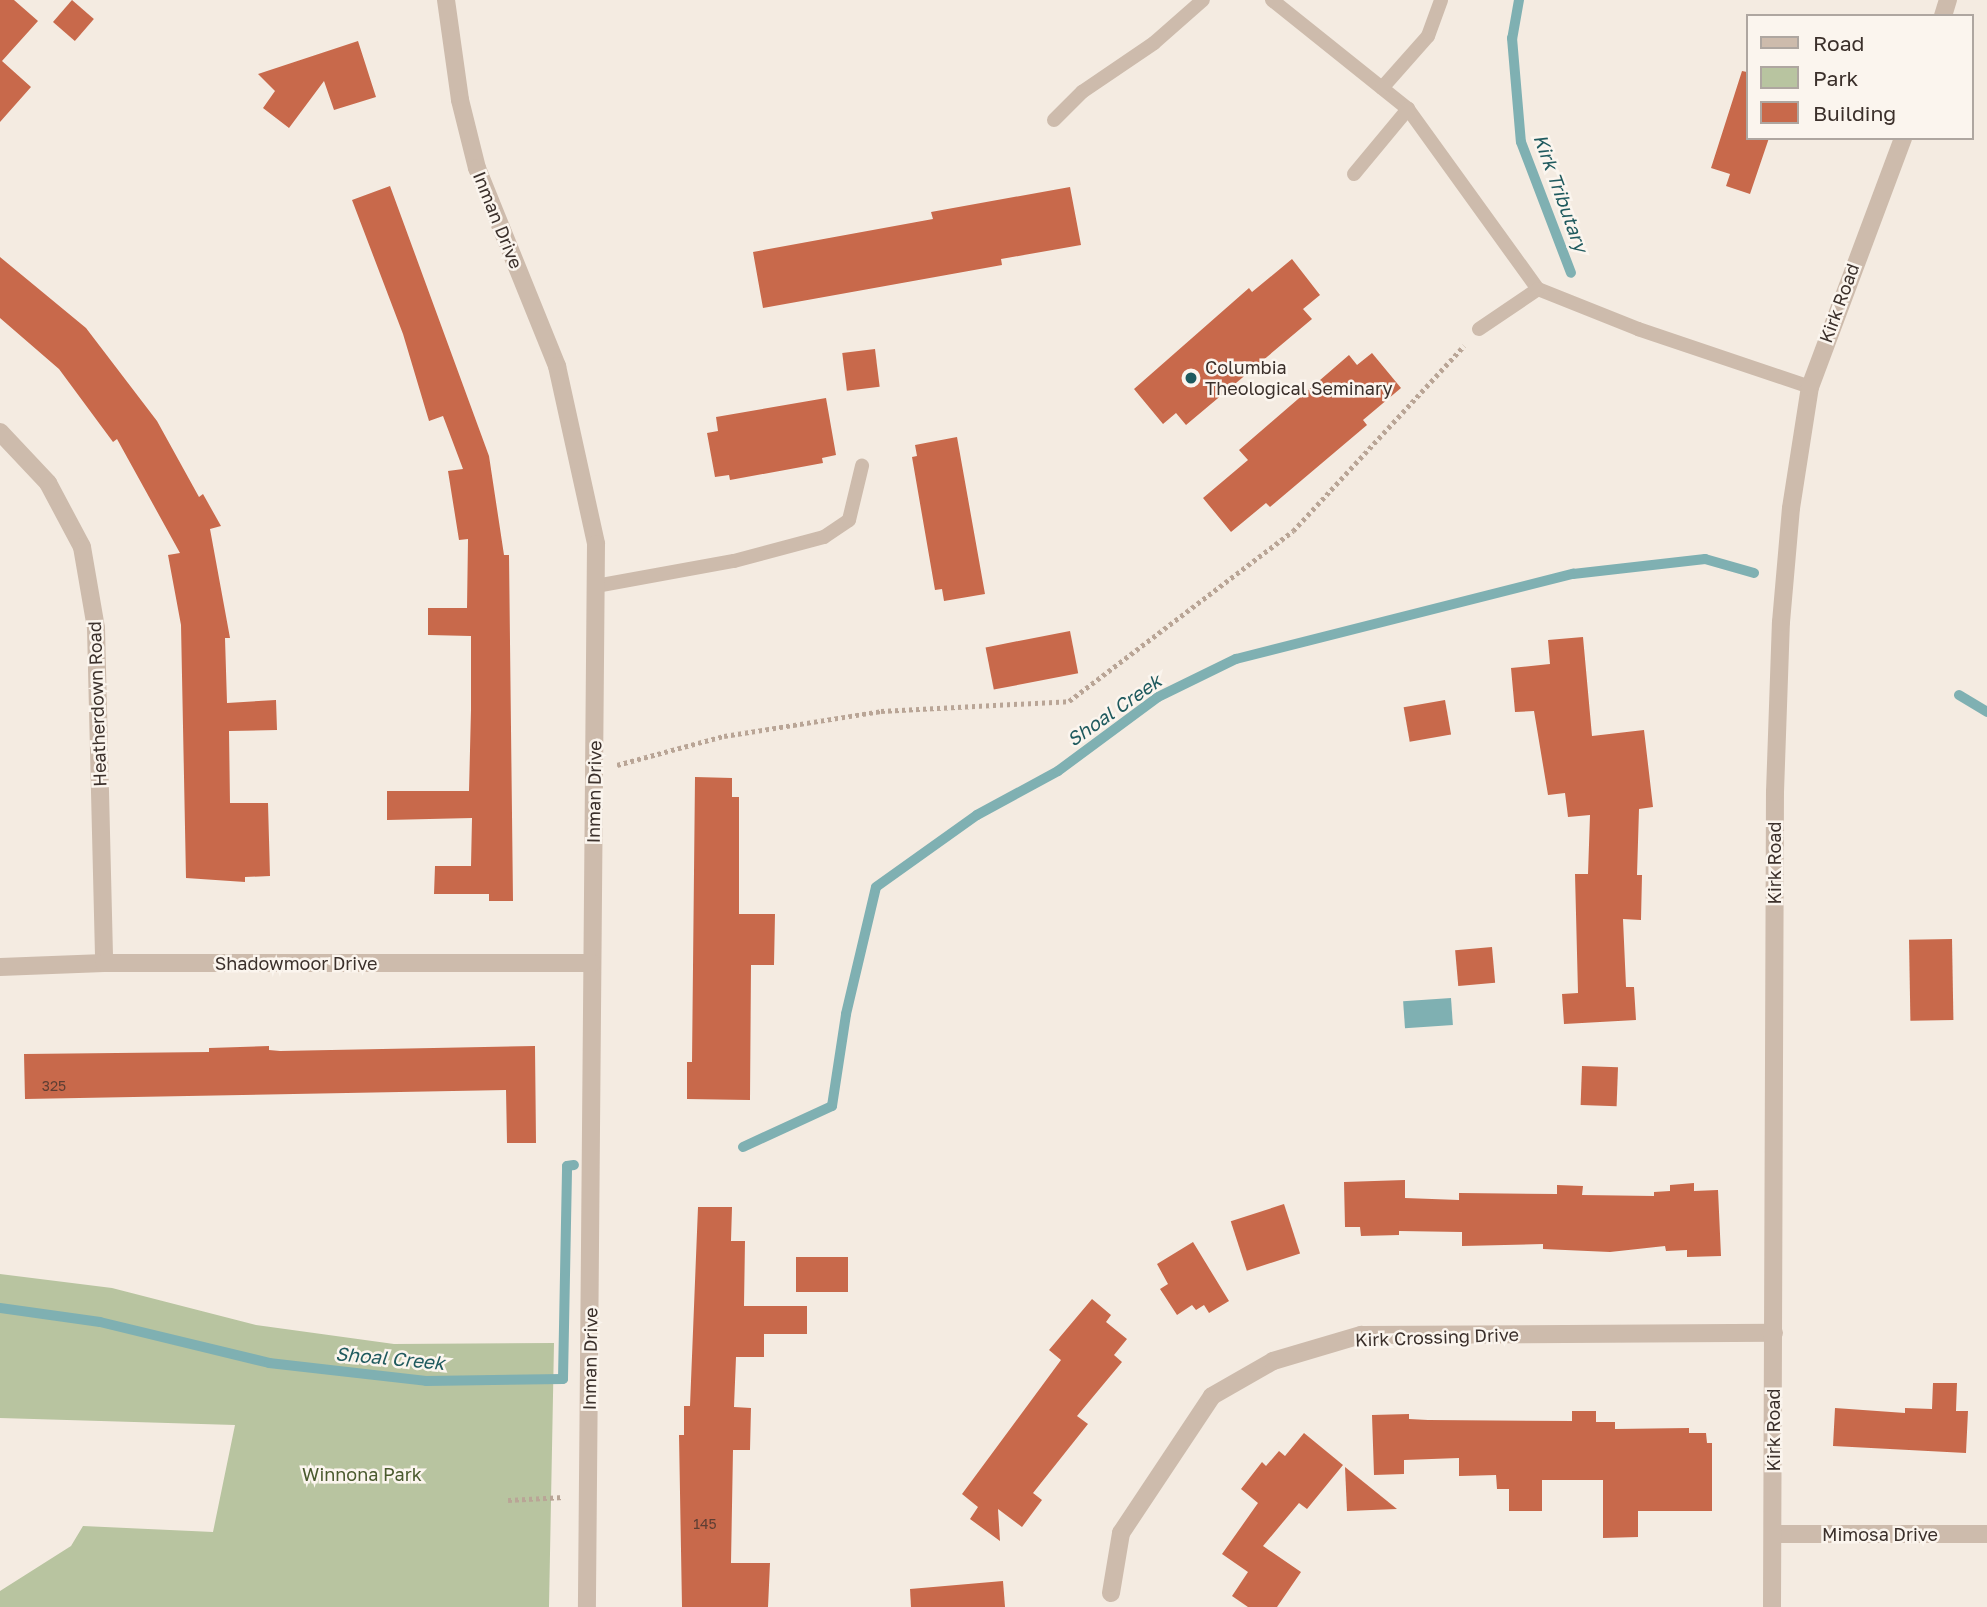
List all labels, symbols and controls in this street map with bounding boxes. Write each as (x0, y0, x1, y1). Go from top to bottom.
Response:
legend (1745, 14, 1973, 140)
text: Road (1813, 30, 1864, 56)
text: Park (1813, 65, 1858, 91)
text: Building (1813, 100, 1896, 126)
water label: Kirk Tributary (1529, 131, 1593, 255)
street label: Inman Drive (469, 168, 527, 272)
street label: Kirk Road (1815, 260, 1863, 346)
place label: Columbia Theological Seminary (1205, 357, 1393, 400)
marker: Columbia Theological Seminary (1183, 370, 1199, 386)
street label: Heatherdown Road (83, 621, 111, 787)
water label: Shoal Creek (1063, 669, 1165, 751)
street label: Inman Drive (582, 740, 606, 844)
street label: Kirk Road (1763, 821, 1785, 905)
street label: Shadowmoor Drive (215, 952, 377, 974)
house number: 325 (42, 1078, 66, 1094)
street label: Inman Drive (578, 1307, 602, 1411)
street label: Kirk Crossing Drive (1355, 1323, 1519, 1351)
water label: Shoal Creek (334, 1342, 446, 1374)
street label: Kirk Road (1762, 1388, 1784, 1472)
park label: Winnona Park (302, 1463, 422, 1485)
house number: 145 (693, 1516, 717, 1532)
street label: Mimosa Drive (1822, 1523, 1938, 1545)

